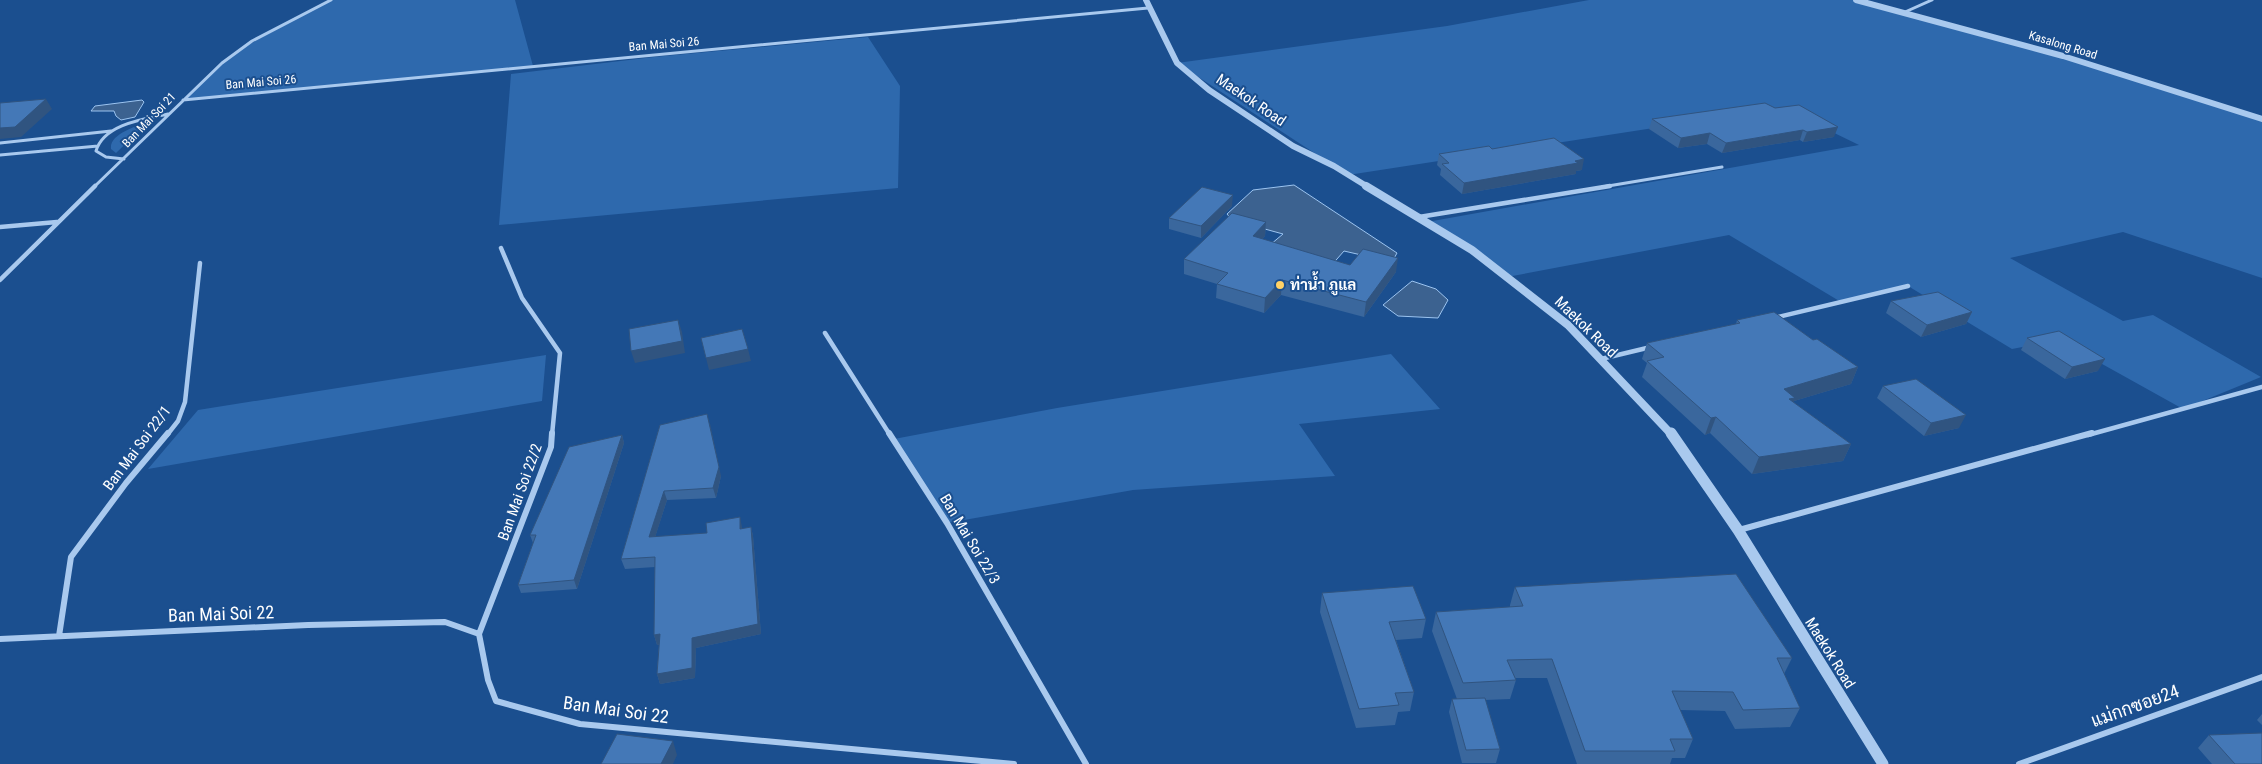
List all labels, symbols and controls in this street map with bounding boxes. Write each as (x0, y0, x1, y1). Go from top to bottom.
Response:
street label: Kasalong Road (2027, 28, 2099, 62)
street label: Ban Mai Soi 26 (628, 34, 700, 54)
street label: Maekok Road (1213, 70, 1289, 130)
street label: Ban Mai Soi 26 (225, 72, 297, 92)
street label: Ban Mai Soi 21 (119, 90, 179, 150)
place label: ท่าน้ำ ภูแล (1290, 271, 1356, 296)
marker: ท่าน้ำ ภูแล (1274, 279, 1286, 291)
street label: Maekok Road (1551, 293, 1621, 361)
street label: Ban Mai Soi 22/1 (99, 402, 175, 494)
street label: Ban Mai Soi 22/2 (494, 441, 546, 543)
street label: Ban Mai Soi 22/3 (936, 491, 1004, 587)
street label: Ban Mai Soi 22 (168, 601, 275, 626)
street label: Maekok Road (1801, 614, 1859, 692)
street label: แม่กกซอย24 (2088, 679, 2182, 731)
street label: Ban Mai Soi 22 (562, 692, 670, 727)

